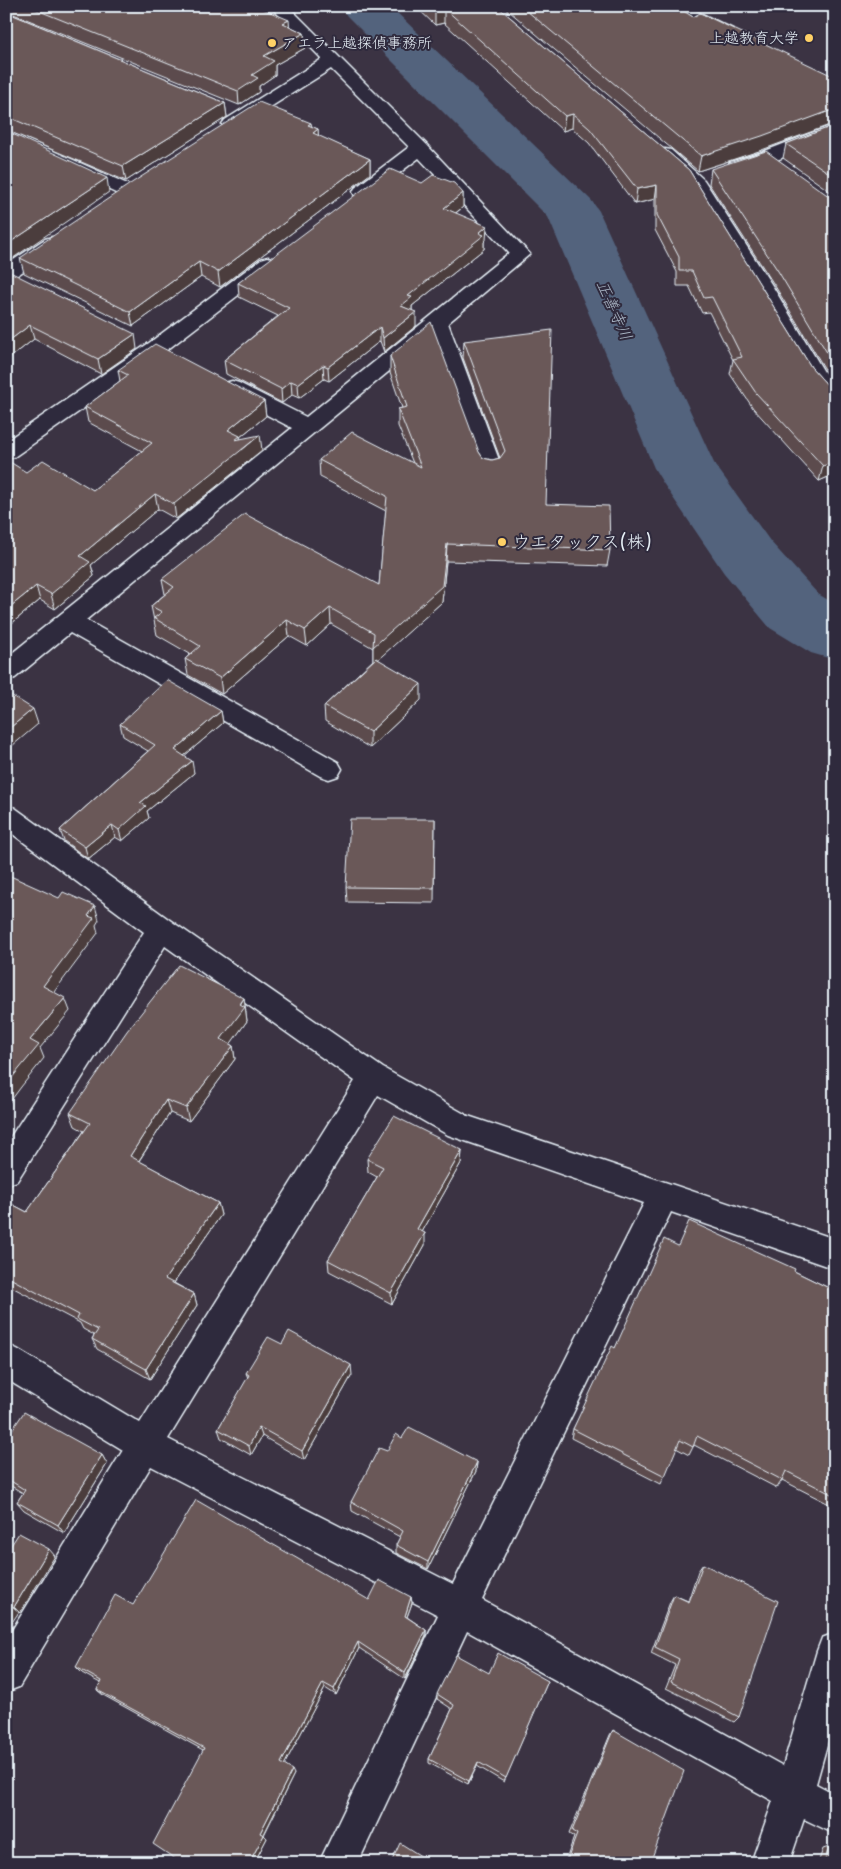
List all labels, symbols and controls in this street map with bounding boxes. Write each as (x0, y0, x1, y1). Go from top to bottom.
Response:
place label: 上越教育大学 (709, 25, 799, 48)
place label: アエラ上越探偵事務所 (282, 30, 432, 53)
marker: 上越教育大学 (803, 32, 815, 44)
marker: アエラ上越探偵事務所 (266, 37, 278, 49)
water label: 正善寺川 (592, 275, 640, 344)
place label: ウエタックス(株) (512, 527, 652, 554)
marker: ウエタックス(株) (496, 536, 508, 548)

